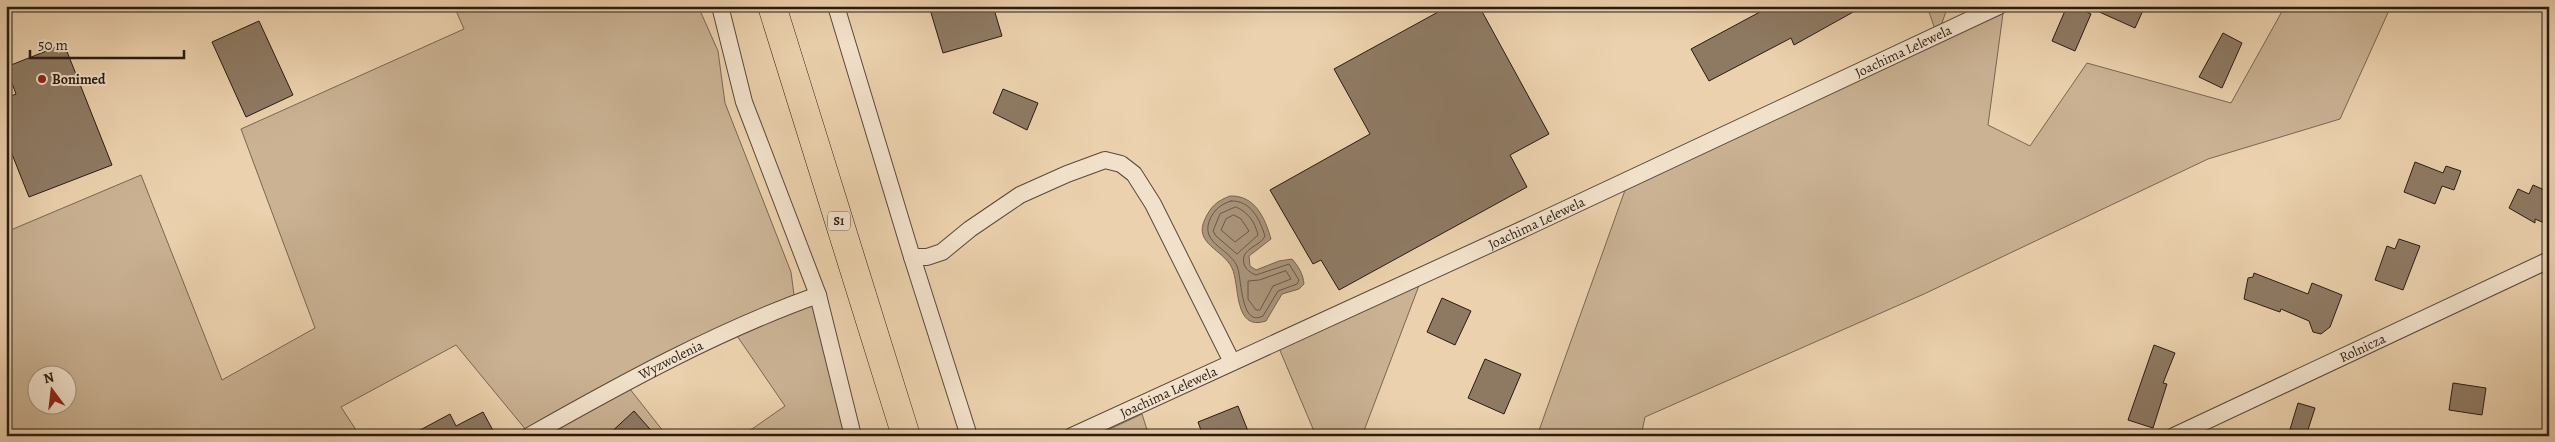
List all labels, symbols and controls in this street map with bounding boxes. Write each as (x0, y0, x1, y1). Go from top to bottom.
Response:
street label: Joachima Lelewela (1852, 20, 1955, 82)
scale bar (30, 28, 184, 60)
text: 50 m (38, 35, 68, 55)
place label: Bonimed (52, 70, 106, 89)
marker: Bonimed (36, 73, 48, 85)
street label: Joachima Lelewela (1485, 192, 1589, 254)
road number: S1 (828, 212, 850, 230)
street label: Rolnicza (2336, 329, 2389, 367)
street label: Wyzwolenia (634, 336, 707, 385)
street label: Joachima Lelewela (1117, 362, 1221, 423)
north arrow (28, 364, 78, 414)
text: N (41, 367, 56, 388)

